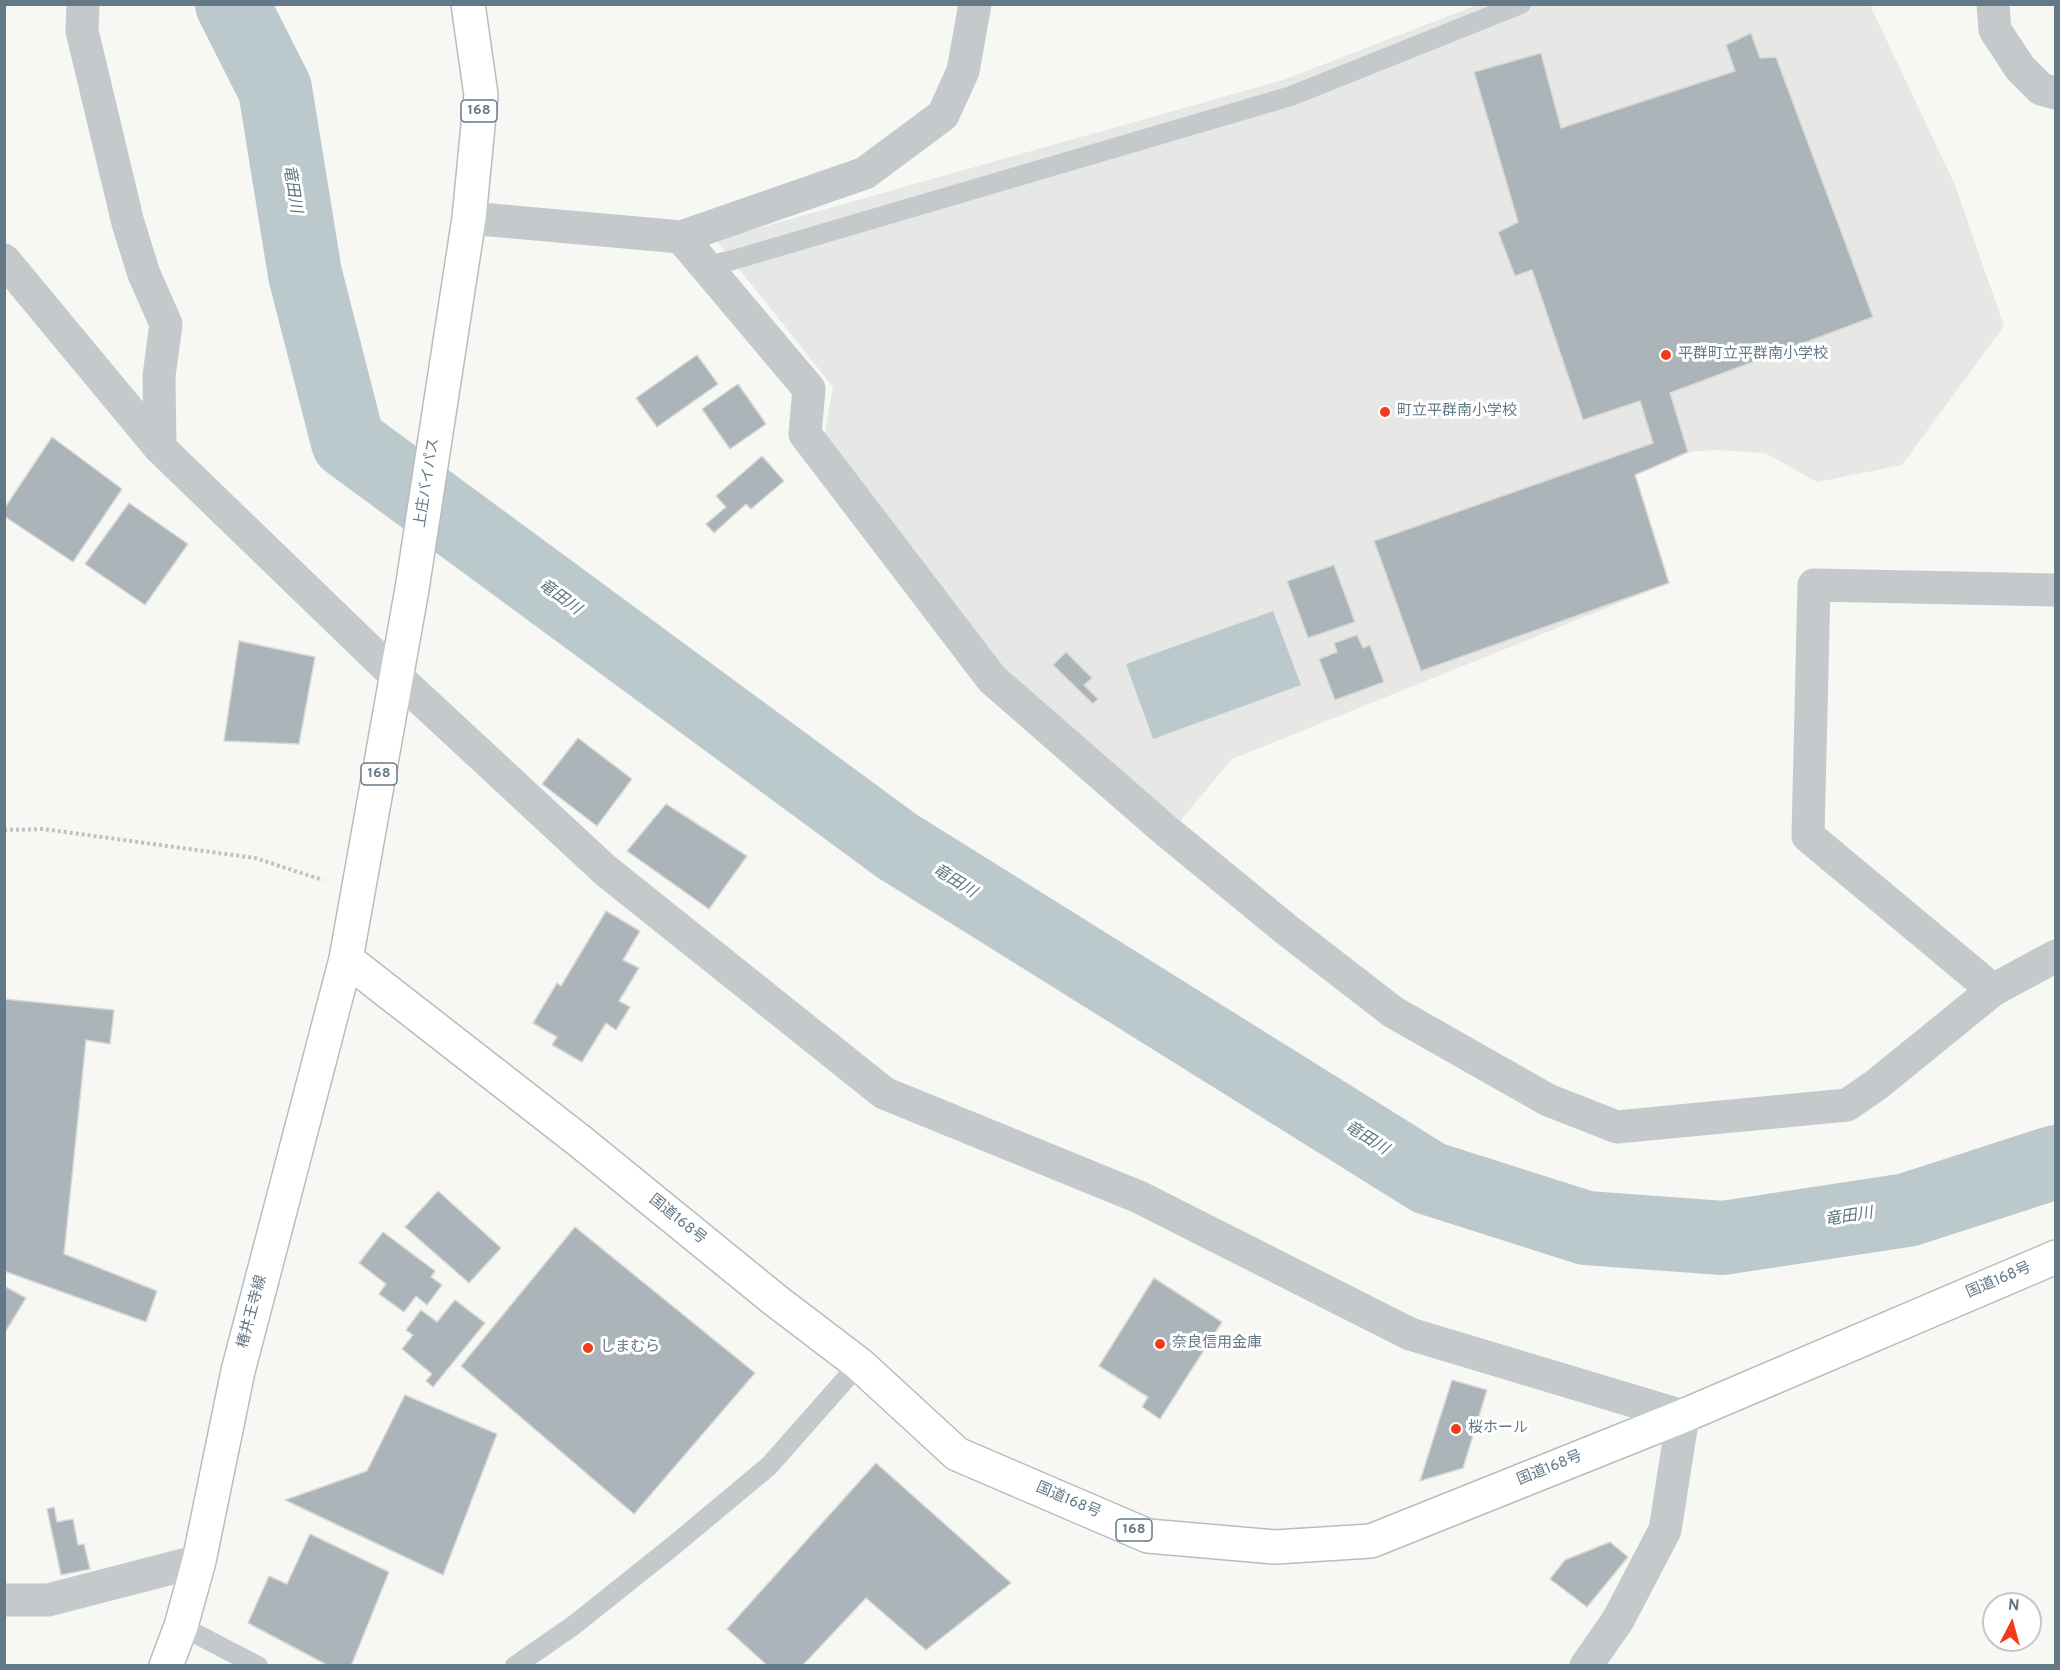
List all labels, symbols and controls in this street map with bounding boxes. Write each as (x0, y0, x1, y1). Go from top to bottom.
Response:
road number: 168 (461, 100, 497, 122)
water label: 竜田川 (278, 164, 304, 214)
place label: 平群町立平群南小学校 (1678, 346, 1828, 364)
marker: 平群町立平群南小学校 (1659, 348, 1673, 362)
place label: 町立平群南小学校 (1397, 403, 1517, 421)
marker: 町立平群南小学校 (1378, 405, 1392, 419)
street label: 上庄バイパス (412, 437, 444, 529)
water label: 竜田川 (534, 576, 584, 620)
road number: 168 (361, 763, 397, 785)
water label: 竜田川 (929, 861, 979, 903)
water label: 竜田川 (1341, 1118, 1391, 1160)
street label: 国道168号 (645, 1191, 709, 1249)
water label: 竜田川 (1824, 1205, 1874, 1231)
street label: 国道168号 (1964, 1259, 2034, 1303)
street label: 椿井王寺線 (235, 1273, 271, 1351)
place label: 奈良信用金庫 (1172, 1335, 1262, 1353)
marker: 奈良信用金庫 (1153, 1337, 1167, 1351)
place label: しまむら (600, 1339, 660, 1357)
marker: しまむら (581, 1341, 595, 1355)
place label: 桜ホール (1468, 1420, 1528, 1438)
marker: 桜ホール (1449, 1422, 1463, 1436)
street label: 国道168号 (1515, 1448, 1585, 1490)
street label: 国道168号 (1033, 1479, 1103, 1523)
road number: 168 (1116, 1519, 1152, 1541)
north arrow (1982, 1592, 2042, 1652)
text: N (2007, 1596, 2020, 1617)

